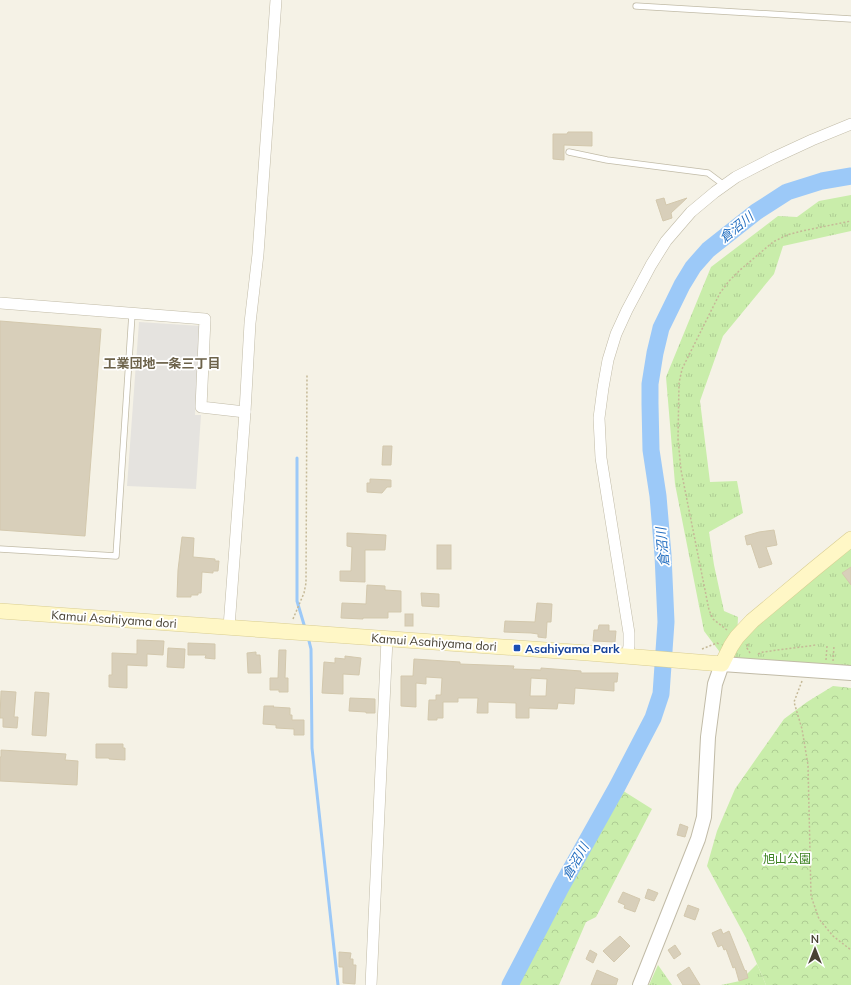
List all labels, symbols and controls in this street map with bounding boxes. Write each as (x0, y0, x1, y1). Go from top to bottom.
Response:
water label: 倉沼川 (716, 207, 758, 245)
district label: 工業団地一条三丁目 (103, 355, 221, 371)
water label: 倉沼川 (652, 525, 672, 567)
street label: Kamui Asahiyama dori (51, 607, 177, 631)
street label: Kamui Asahiyama dori (371, 630, 497, 654)
place label: Asahiyama Park (525, 641, 620, 656)
marker: Asahiyama Park (512, 643, 522, 653)
water label: 倉沼川 (558, 838, 593, 882)
park label: 旭山公園 (763, 851, 811, 866)
north arrow (795, 929, 835, 969)
text: N (811, 932, 819, 946)

